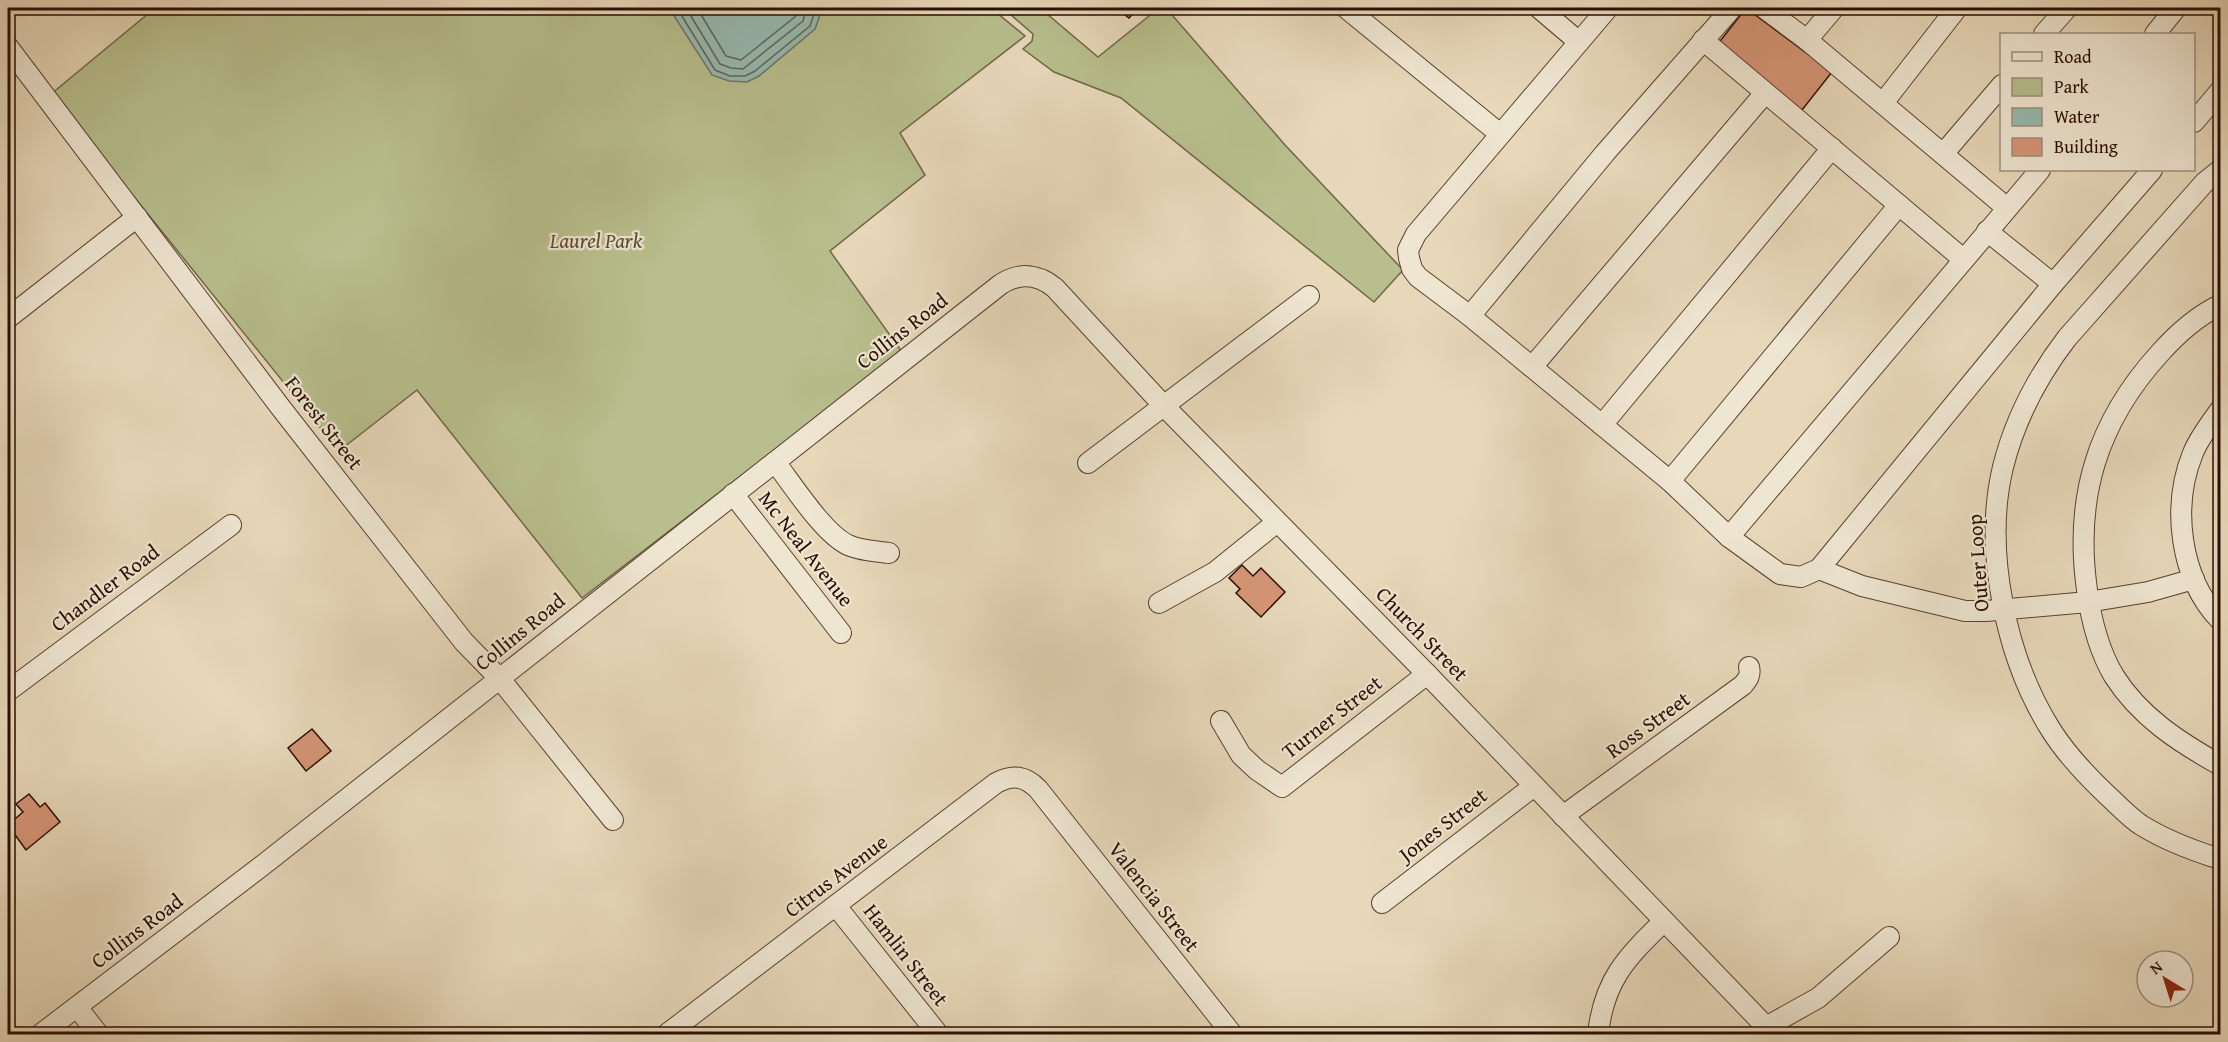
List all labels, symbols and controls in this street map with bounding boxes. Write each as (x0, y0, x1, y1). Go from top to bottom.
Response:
legend (2000, 33, 2195, 171)
text: Road (2054, 43, 2092, 70)
text: Park (2054, 73, 2090, 100)
text: Water (2054, 103, 2100, 130)
text: Building (2054, 133, 2118, 160)
park label: Laurel Park (549, 225, 643, 256)
street label: Collins Road (849, 285, 955, 376)
street label: Forest Street (278, 369, 371, 477)
street label: Mc Neal Avenue (751, 484, 862, 613)
street label: Outer Loop (1959, 513, 1996, 613)
street label: Chandler Road (44, 536, 166, 639)
street label: Church Street (1369, 579, 1476, 689)
street label: Collins Road (468, 585, 572, 678)
street label: Turner Street (1275, 667, 1389, 766)
street label: Ross Street (1599, 683, 1697, 766)
street label: Jones Street (1389, 780, 1494, 871)
street label: Citrus Avenue (778, 826, 894, 925)
street label: Valencia Street (1101, 835, 1208, 959)
street label: Collins Road (84, 885, 190, 976)
street label: Hamlin Street (857, 897, 957, 1013)
north arrow (2135, 949, 2195, 1009)
text: N (2144, 954, 2168, 980)

